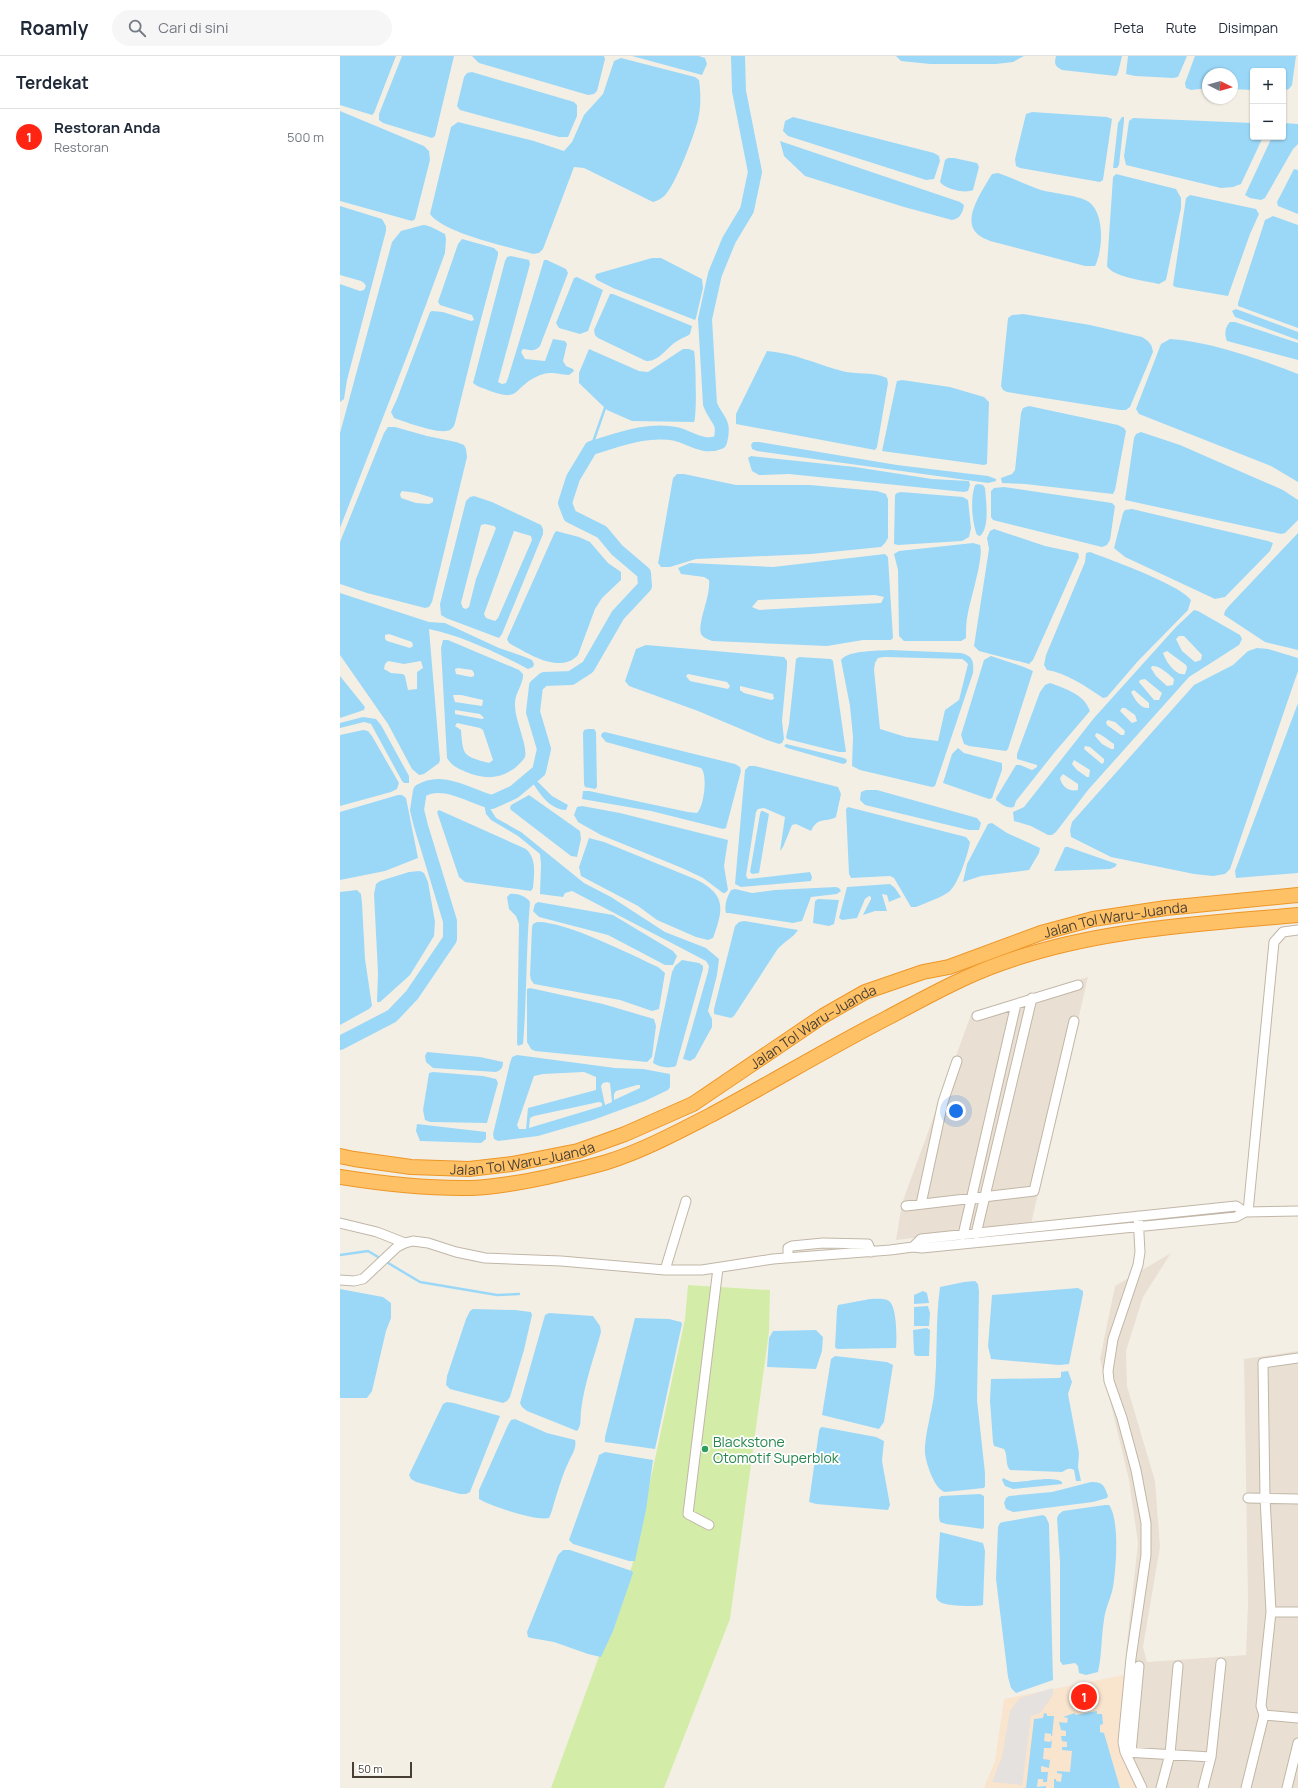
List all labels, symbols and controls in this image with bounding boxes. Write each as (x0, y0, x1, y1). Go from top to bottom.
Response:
search box (112, 10, 392, 46)
text: Roamly (20, 15, 88, 41)
icon: search (126, 17, 148, 39)
text: Cari di sini (158, 17, 228, 38)
text: Peta (1114, 18, 1144, 37)
text: Rute (1166, 18, 1196, 37)
text: Disimpan (1218, 18, 1278, 37)
north arrow (1202, 68, 1238, 104)
map controls (1250, 68, 1286, 140)
button: + (1250, 68, 1286, 104)
text: Terdekat (16, 71, 89, 94)
button: − (1250, 104, 1286, 140)
text: Restoran Anda (54, 117, 160, 138)
text: 1 (26, 128, 32, 146)
text: 500 m (287, 128, 324, 146)
text: Restoran (54, 138, 109, 156)
street label: Jalan Tol Waru–Juanda (1041, 896, 1188, 941)
street label: Jalan Tol Waru–Juanda (746, 979, 878, 1073)
your location (946, 1101, 966, 1121)
street label: Jalan Tol Waru–Juanda (450, 1136, 597, 1179)
place label: Blackstone Otomotif Superblok (713, 1432, 840, 1467)
marker: Blackstone Otomotif Superblok (700, 1444, 710, 1454)
pin: 1 (1071, 1682, 1097, 1712)
scale bar (352, 1760, 412, 1779)
text: 50 m (358, 1761, 383, 1776)

